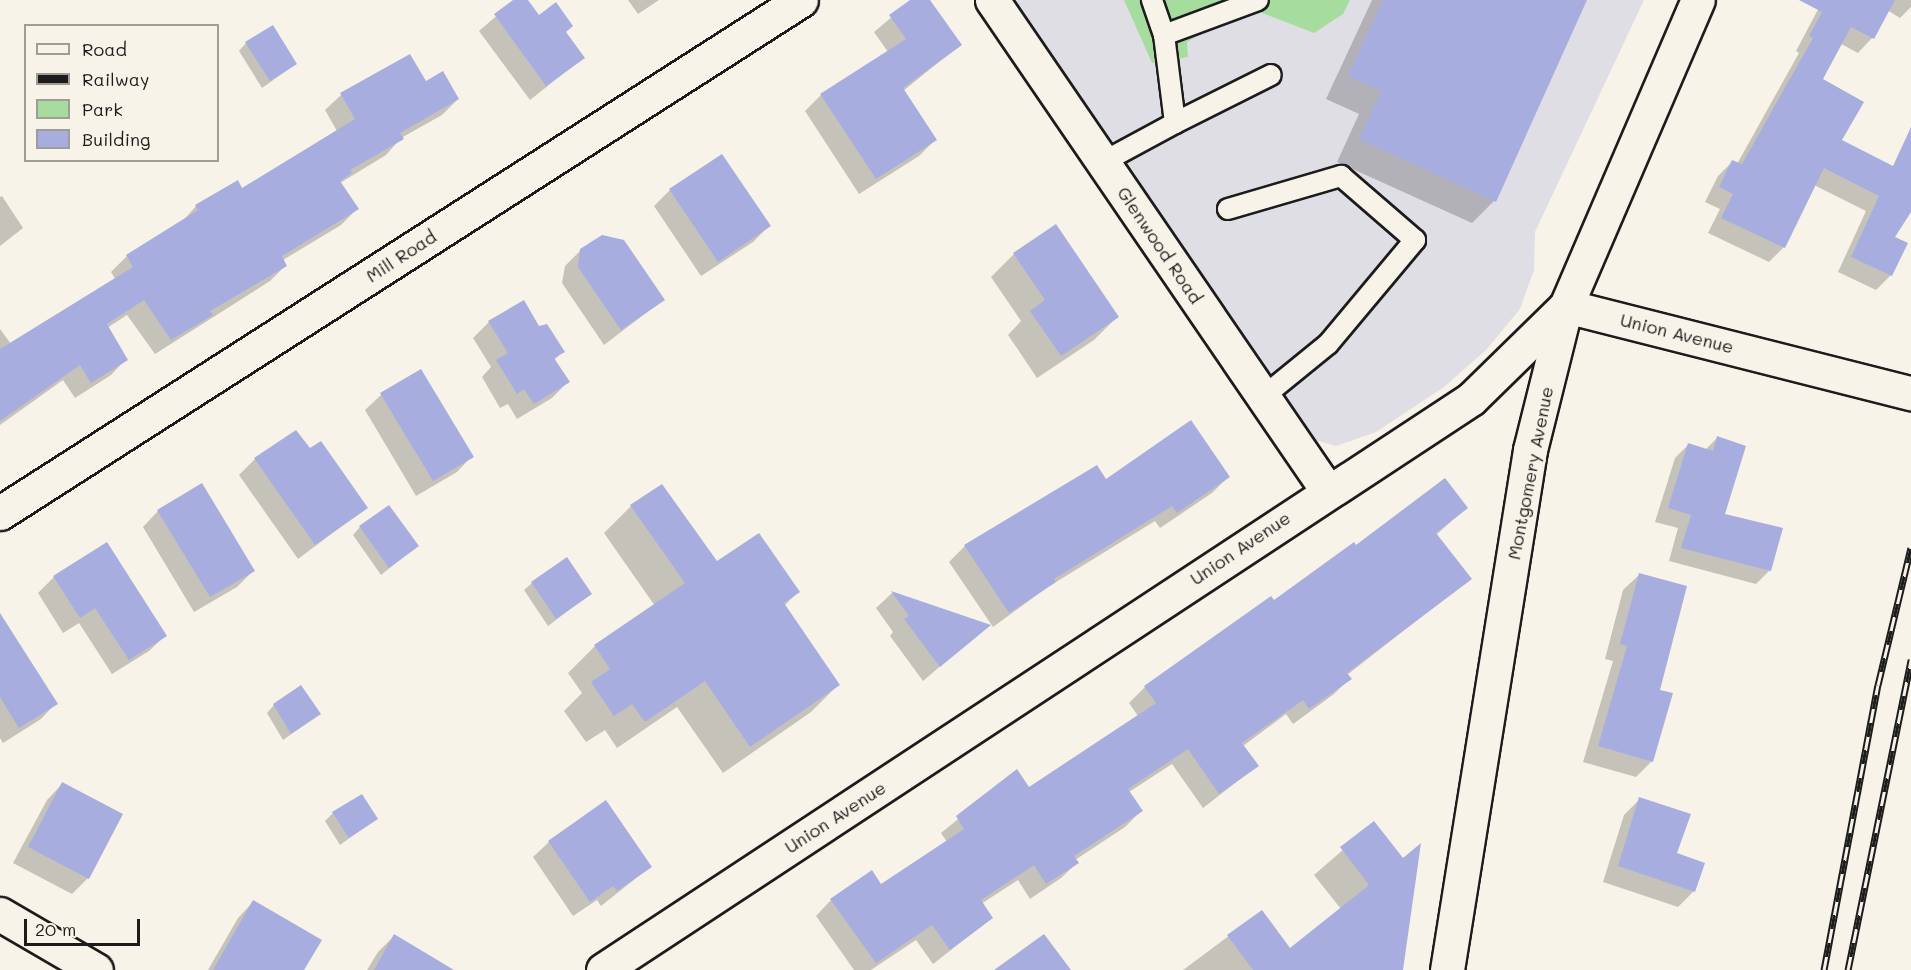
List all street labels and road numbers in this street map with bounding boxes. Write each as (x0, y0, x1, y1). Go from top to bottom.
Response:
street label: Glenwood Road (1113, 182, 1207, 308)
street label: Mill Road (362, 225, 440, 287)
street label: Union Avenue (1618, 308, 1736, 358)
street label: Montgomery Avenue (1503, 385, 1557, 561)
street label: Union Avenue (1186, 507, 1294, 589)
street label: Union Avenue (780, 776, 890, 858)

